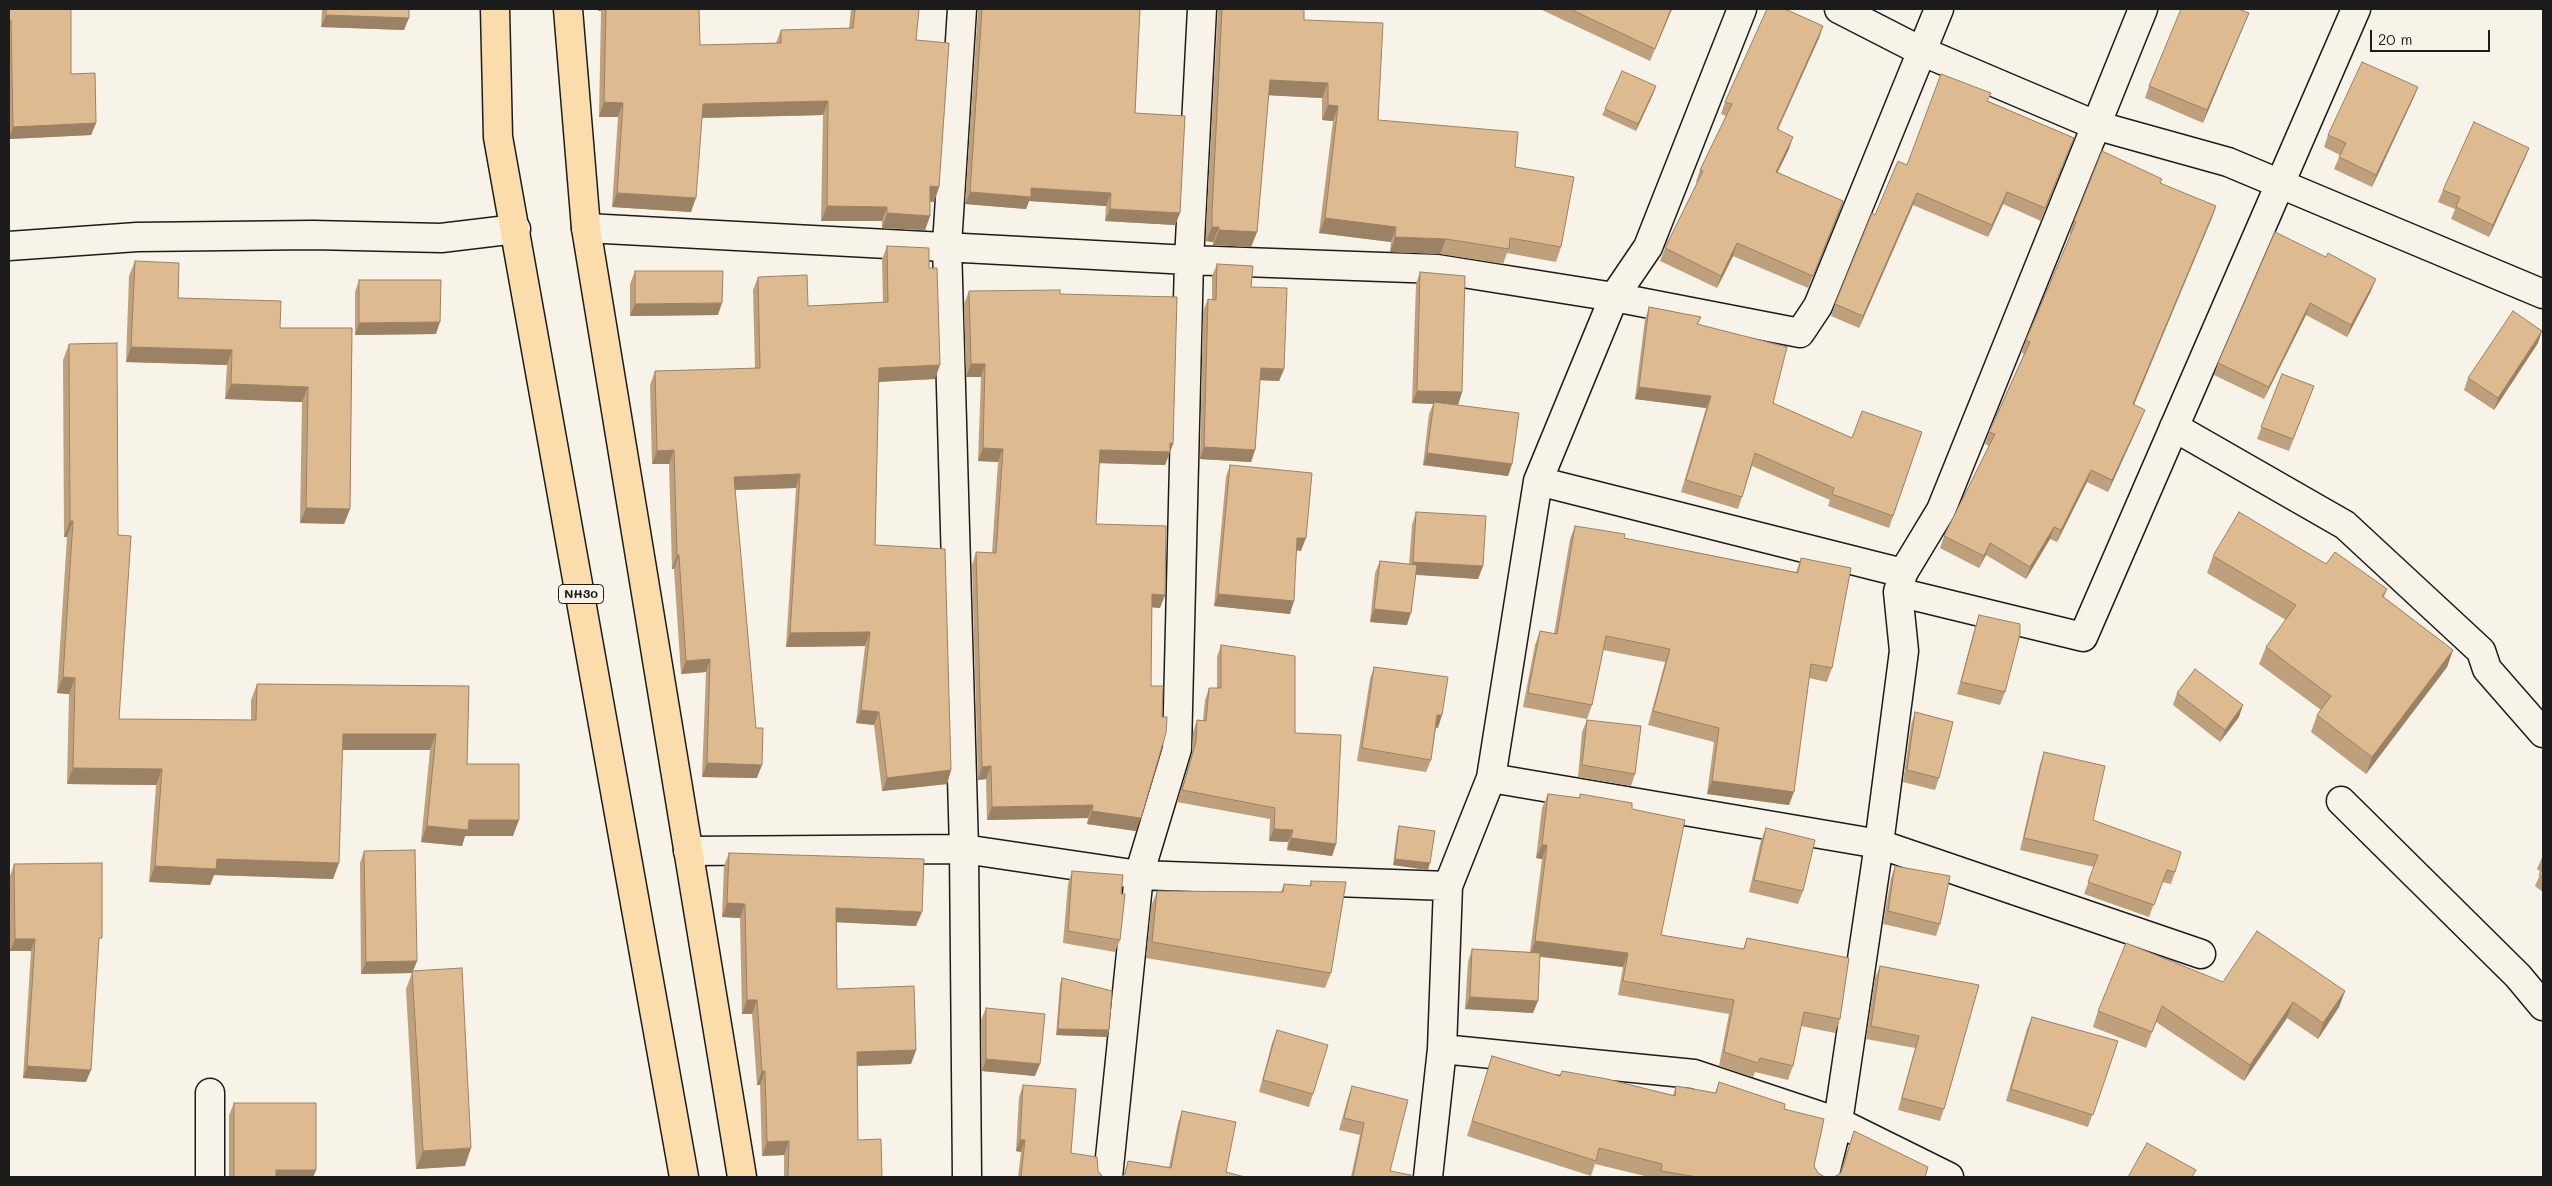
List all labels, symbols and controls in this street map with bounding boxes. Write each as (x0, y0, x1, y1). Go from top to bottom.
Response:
scale bar (2372, 20, 2492, 52)
text: 20 m (2378, 29, 2412, 49)
road number: NH30 (558, 584, 604, 604)

